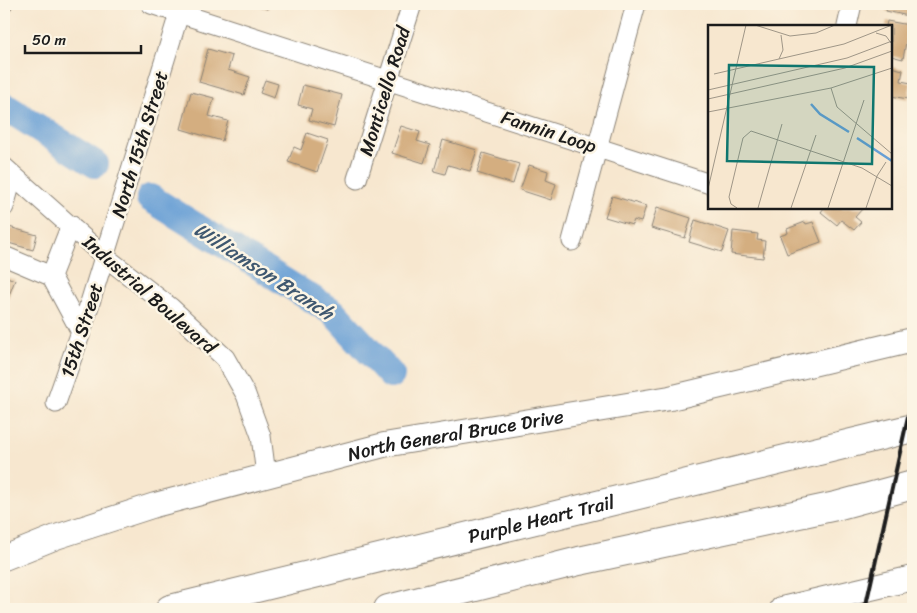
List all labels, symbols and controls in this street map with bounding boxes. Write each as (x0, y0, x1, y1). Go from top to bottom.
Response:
street label: Monticello Road (349, 20, 420, 160)
scale bar (25, 22, 141, 54)
inset map (708, 25, 892, 209)
text: 50 m (32, 27, 67, 53)
street label: North 15th Street (101, 67, 177, 222)
street label: Fannin Loop (497, 101, 601, 162)
water label: Williamson Branch (187, 213, 342, 331)
street label: Industrial Boulevard (74, 226, 226, 364)
street label: 15th Street (51, 278, 112, 382)
street label: North General Bruce Drive (344, 400, 566, 471)
street label: Purple Heart Trail (465, 485, 619, 553)

